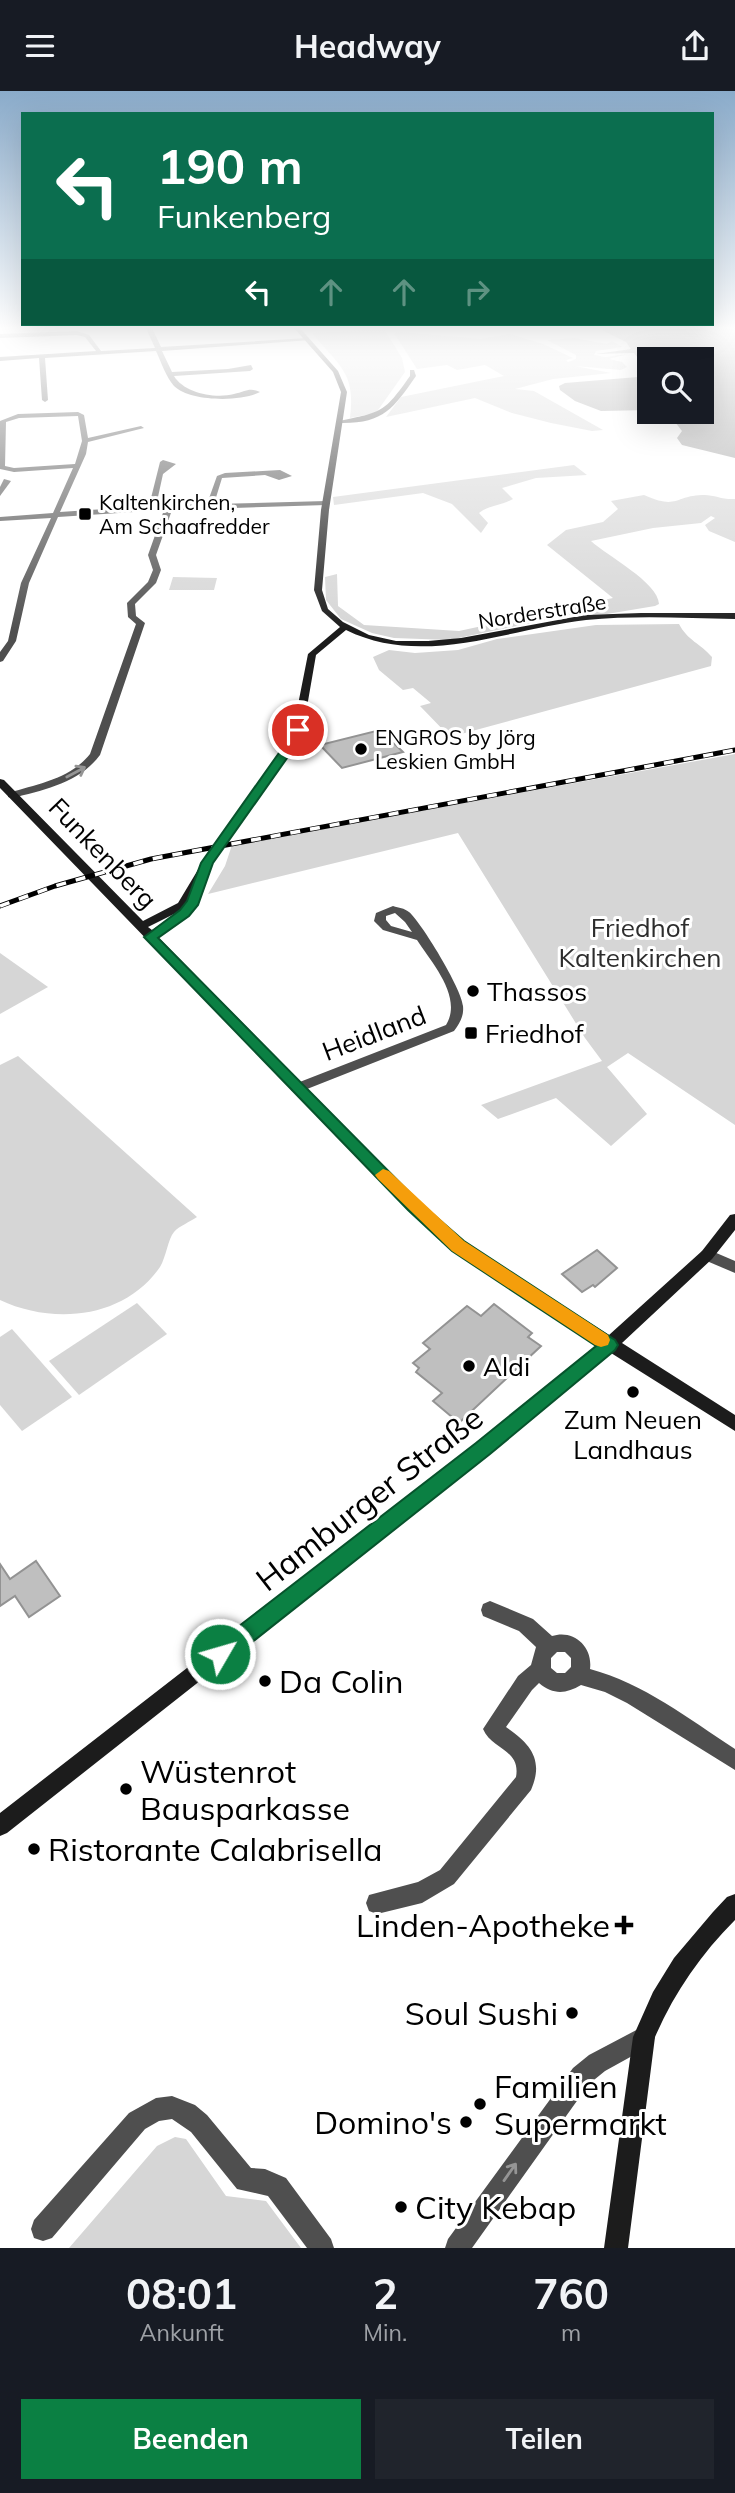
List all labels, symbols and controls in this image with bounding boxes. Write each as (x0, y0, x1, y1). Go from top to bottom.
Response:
text: Headway (294, 26, 441, 66)
icon: menu (21, 27, 59, 65)
icon: share (676, 27, 714, 65)
text: 190 m (157, 135, 303, 196)
icon: left (42, 140, 133, 231)
text: Funkenberg (157, 196, 331, 236)
icon: left (239, 273, 277, 311)
icon: ahead (312, 273, 350, 311)
icon: ahead (385, 273, 423, 311)
icon: right (458, 273, 496, 311)
map controls (637, 347, 714, 424)
button: search (637, 347, 714, 424)
place label: Kaltenkirchen, Am Schaafredder (99, 489, 270, 539)
marker: Kaltenkirchen, Am Schaafredder (77, 506, 93, 522)
street label: Norderstraße (476, 588, 608, 634)
pin (268, 700, 328, 760)
icon: arrive (279, 711, 317, 749)
place label: ENGROS by Jörg Leskien GmbH (375, 724, 536, 774)
marker: ENGROS by Jörg Leskien GmbH (353, 741, 369, 757)
one-way arrow (65, 765, 86, 778)
street label: Funkenberg (42, 791, 164, 915)
park label: Friedhof Kaltenkirchen (559, 911, 721, 974)
place label: Thassos (487, 975, 587, 1008)
marker: Thassos (465, 983, 481, 999)
street label: Heidland (317, 998, 431, 1068)
place label: Friedhof (485, 1017, 585, 1050)
marker: Friedhof (463, 1025, 479, 1041)
place label: Aldi (483, 1350, 530, 1383)
marker: Aldi (461, 1358, 477, 1374)
marker: Zum Neuen Landhaus (625, 1384, 641, 1400)
street label: Hamburger Straße (248, 1397, 490, 1599)
place label: Zum Neuen Landhaus (564, 1403, 702, 1466)
position arrow (183, 1617, 257, 1691)
place label: Da Colin (279, 1661, 403, 1701)
marker: Da Colin (257, 1673, 273, 1689)
place label: Wüstenrot Bausparkasse (140, 1751, 350, 1828)
marker: Wüstenrot Bausparkasse (118, 1781, 134, 1797)
place label: Ristorante Calabrisella (48, 1829, 383, 1869)
marker: Ristorante Calabrisella (26, 1841, 42, 1857)
place label: Linden-Apotheke (356, 1905, 610, 1945)
marker: Linden-Apotheke (616, 1917, 632, 1933)
place label: Soul Sushi (405, 1993, 558, 2033)
marker: Soul Sushi (564, 2005, 580, 2021)
place label: Familien Supermarkt (494, 2066, 667, 2143)
marker: Familien Supermarkt (472, 2096, 488, 2112)
place label: Domino's (314, 2102, 452, 2142)
marker: Domino's (458, 2114, 474, 2130)
one-way arrow (503, 2163, 517, 2182)
place label: City Kebap (415, 2187, 576, 2227)
marker: City Kebap (393, 2199, 409, 2215)
text: 08:01 (126, 2267, 237, 2320)
text: 2 (373, 2267, 398, 2320)
text: 760 (533, 2267, 609, 2320)
text: Ankunft (140, 2318, 224, 2347)
text: Min. (363, 2318, 407, 2347)
text: m (561, 2318, 581, 2347)
button: Beenden (21, 2399, 361, 2479)
button: Teilen (375, 2399, 714, 2479)

